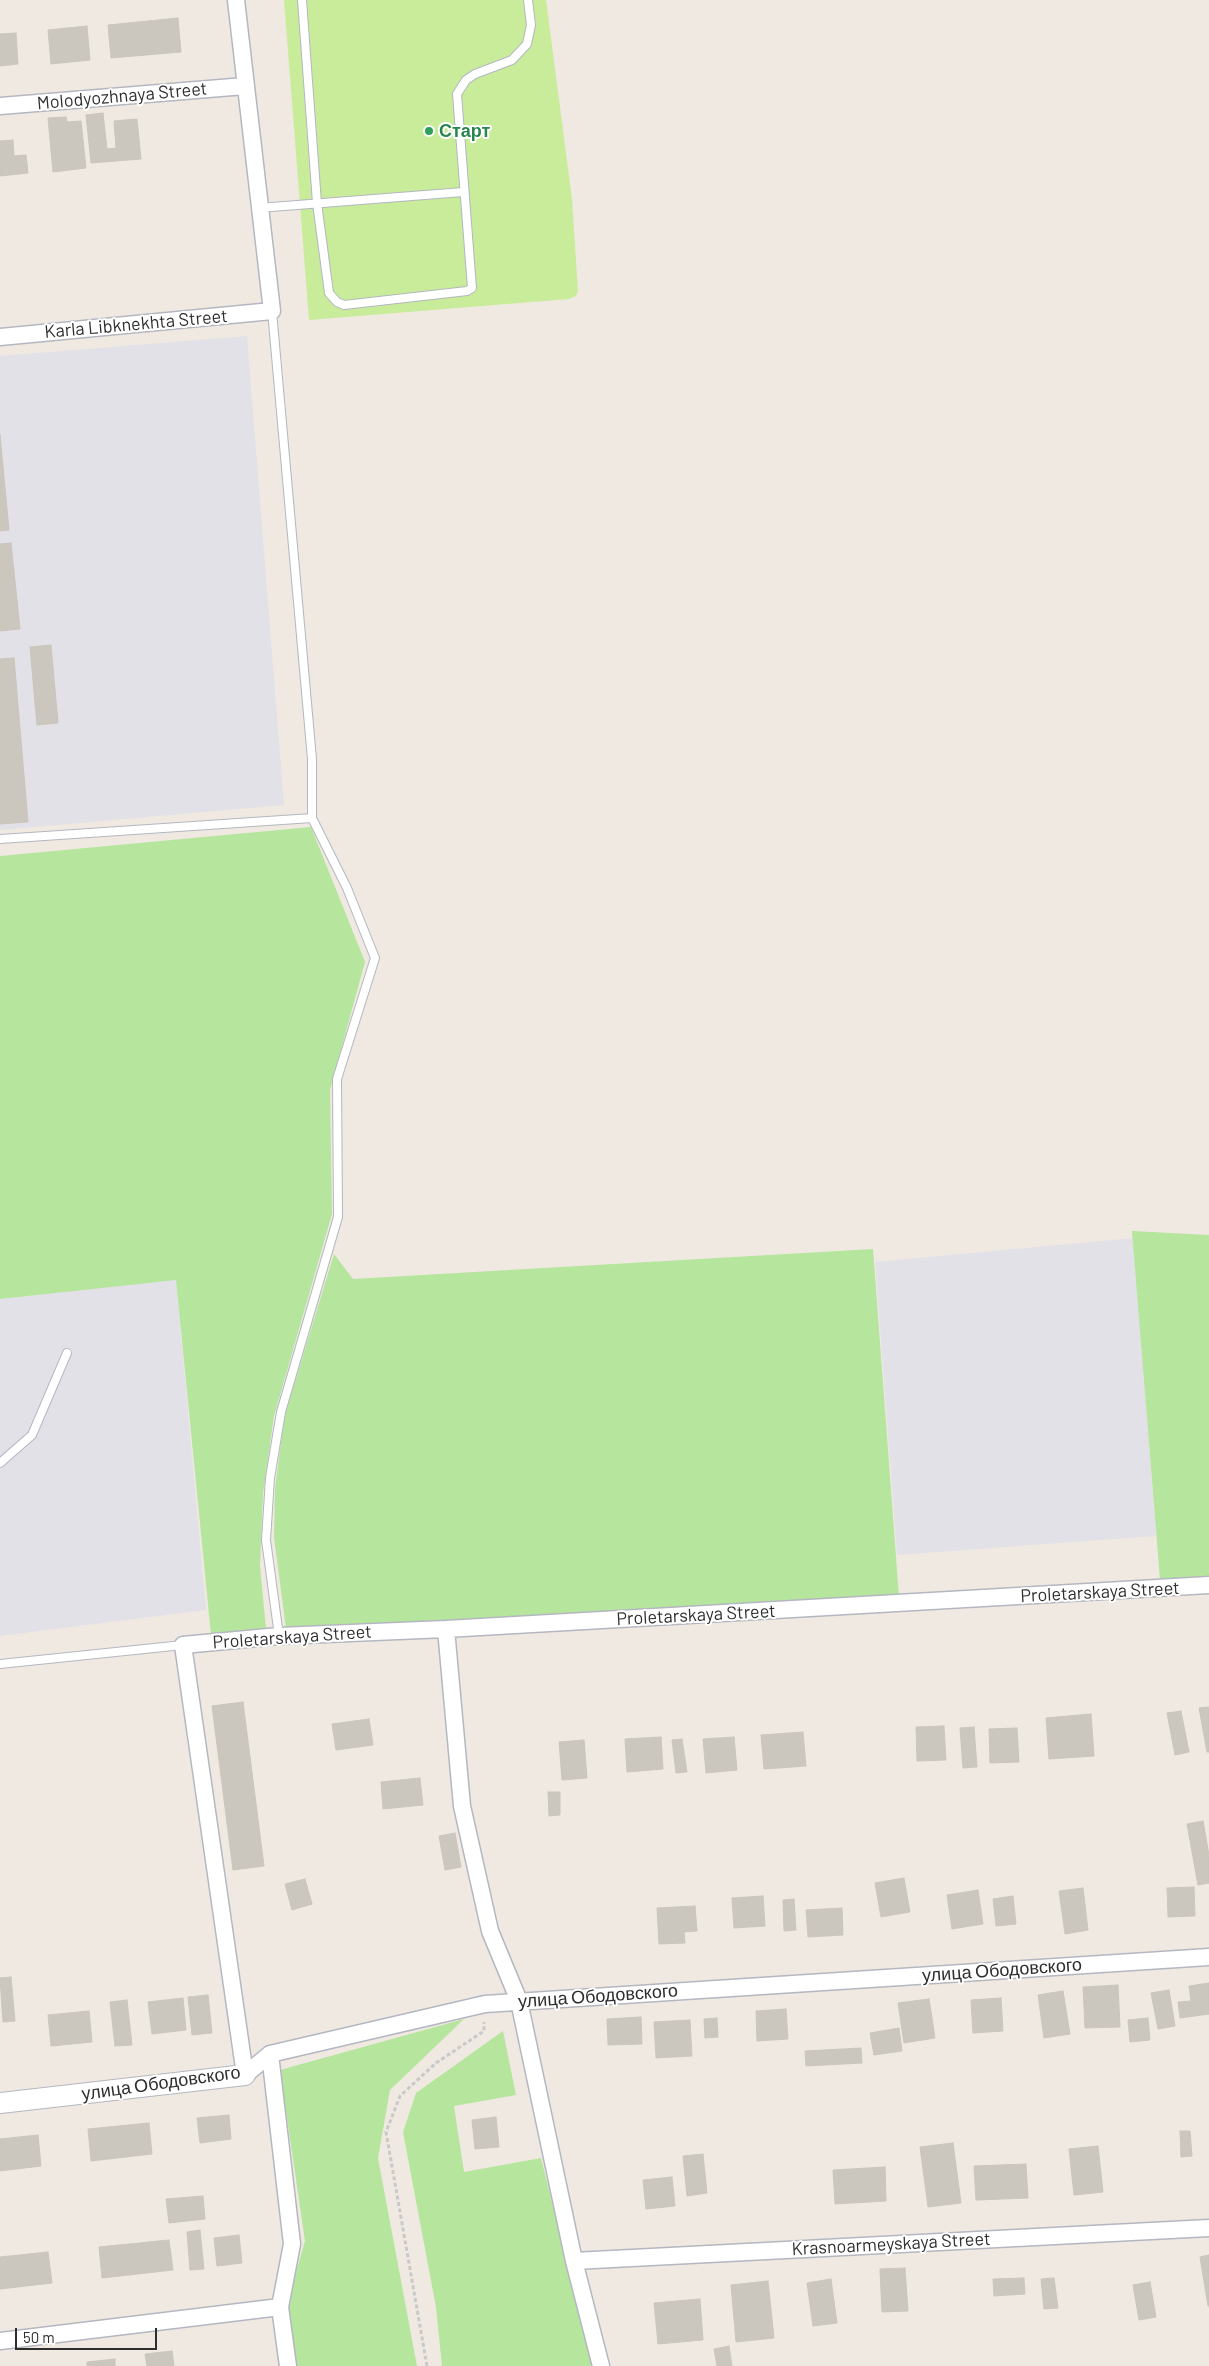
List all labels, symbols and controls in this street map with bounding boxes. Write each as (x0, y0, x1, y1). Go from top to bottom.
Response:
street label: Molodyozhnaya Street (36, 78, 208, 114)
place label: Старт (439, 120, 490, 142)
marker: Старт (423, 125, 435, 137)
street label: Karla Libknekhta Street (44, 305, 228, 343)
street label: Proletarskaya Street (1020, 1577, 1180, 1607)
street label: Proletarskaya Street (616, 1600, 776, 1630)
street label: Proletarskaya Street (212, 1621, 372, 1653)
street label: улица Ободовского (921, 1954, 1083, 1986)
street label: улица Ободовского (517, 1980, 679, 2012)
street label: улица Ободовского (80, 2061, 242, 2105)
street label: Krasnoarmeyskaya Street (791, 2228, 991, 2260)
scale bar (18, 2318, 160, 2350)
text: 50 m (23, 2328, 55, 2346)

